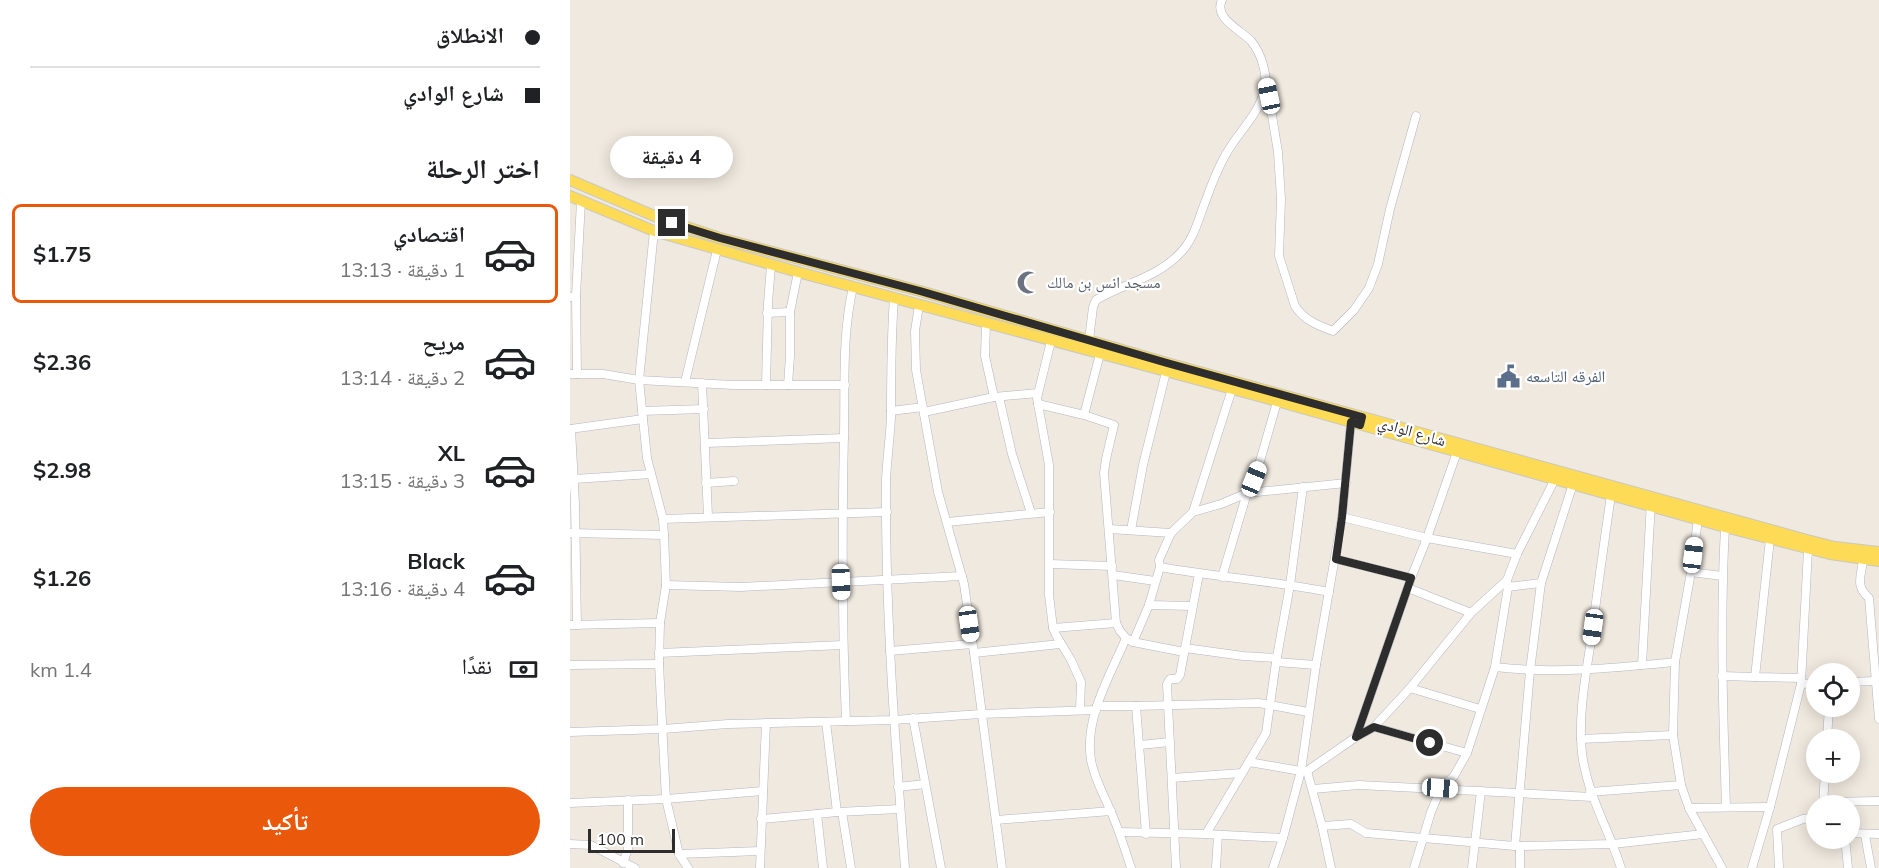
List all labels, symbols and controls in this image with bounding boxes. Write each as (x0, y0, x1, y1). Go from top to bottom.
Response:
text: الانطلاق (436, 21, 504, 49)
car (1256, 77, 1282, 115)
text: شارع الوادي (403, 79, 504, 107)
callout: 4 دقيقة (610, 136, 734, 178)
text: 4 دقيقة (642, 144, 701, 169)
text: اختر الرحلة (426, 151, 540, 185)
route end (658, 209, 685, 236)
text: اقتصادي (393, 220, 465, 248)
icon: car (483, 227, 537, 281)
text: $1.75 (33, 240, 91, 268)
text: 1 دقيقة · 13:13 (339, 257, 465, 282)
mosque icon: مسجد انس بن مالك (1016, 269, 1042, 295)
place label: مسجد انس بن مالك (1047, 272, 1160, 293)
text: مريح (422, 328, 465, 356)
icon: car (483, 335, 537, 389)
text: $2.36 (33, 348, 91, 376)
public building icon: الفرقه التاسعه (1495, 363, 1521, 389)
text: 2 دقيقة · 13:14 (339, 365, 465, 390)
place label: الفرقه التاسعه (1526, 366, 1605, 386)
street label: شارع الوادي (1375, 412, 1448, 453)
text: XL (438, 439, 465, 467)
icon: car (483, 443, 537, 497)
text: $2.98 (33, 456, 91, 484)
car (1239, 459, 1269, 499)
text: 3 دقيقة · 13:15 (339, 468, 465, 493)
car (1682, 536, 1704, 574)
text: Black (407, 547, 465, 575)
icon: car (483, 551, 537, 605)
text: $1.26 (33, 564, 91, 592)
car (831, 564, 851, 600)
text: 4 دقيقة · 13:16 (339, 576, 465, 601)
car (958, 605, 980, 643)
car (1582, 608, 1604, 646)
text: نقدًا (462, 652, 492, 680)
icon: cash (507, 653, 540, 686)
text: 1.4 km (30, 657, 92, 682)
map controls (1806, 663, 1860, 849)
button: locate (1806, 663, 1860, 717)
route start (1416, 729, 1443, 756)
button: + (1806, 729, 1860, 783)
car (1421, 778, 1459, 798)
button: تأكيد (30, 787, 540, 856)
button: − (1806, 795, 1860, 849)
scale bar (588, 826, 675, 854)
text: 100 m (597, 829, 644, 849)

